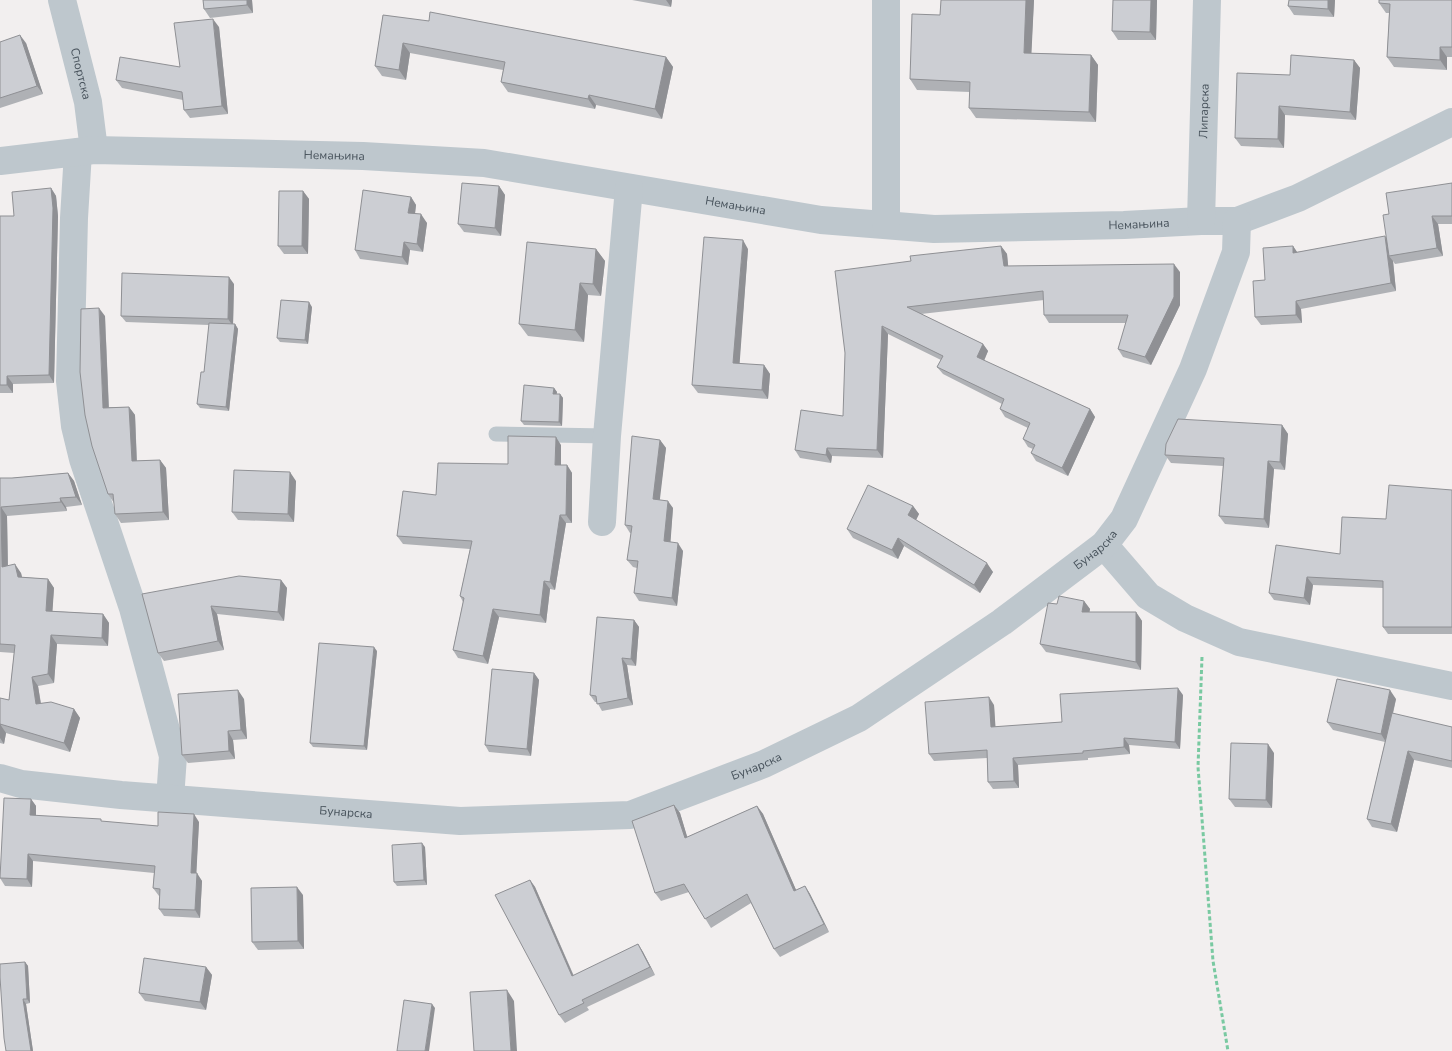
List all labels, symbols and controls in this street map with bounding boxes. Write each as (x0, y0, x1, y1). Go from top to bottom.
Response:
street label: Спортска (66, 46, 95, 101)
street label: Липарска (1195, 83, 1213, 139)
street label: Немањина (304, 147, 365, 164)
street label: Немањина (704, 193, 767, 219)
street label: Немањина (1108, 215, 1170, 233)
street label: Бунарска (1070, 527, 1121, 573)
street label: Бунарска (729, 749, 784, 784)
street label: Бунарска (319, 802, 373, 822)

